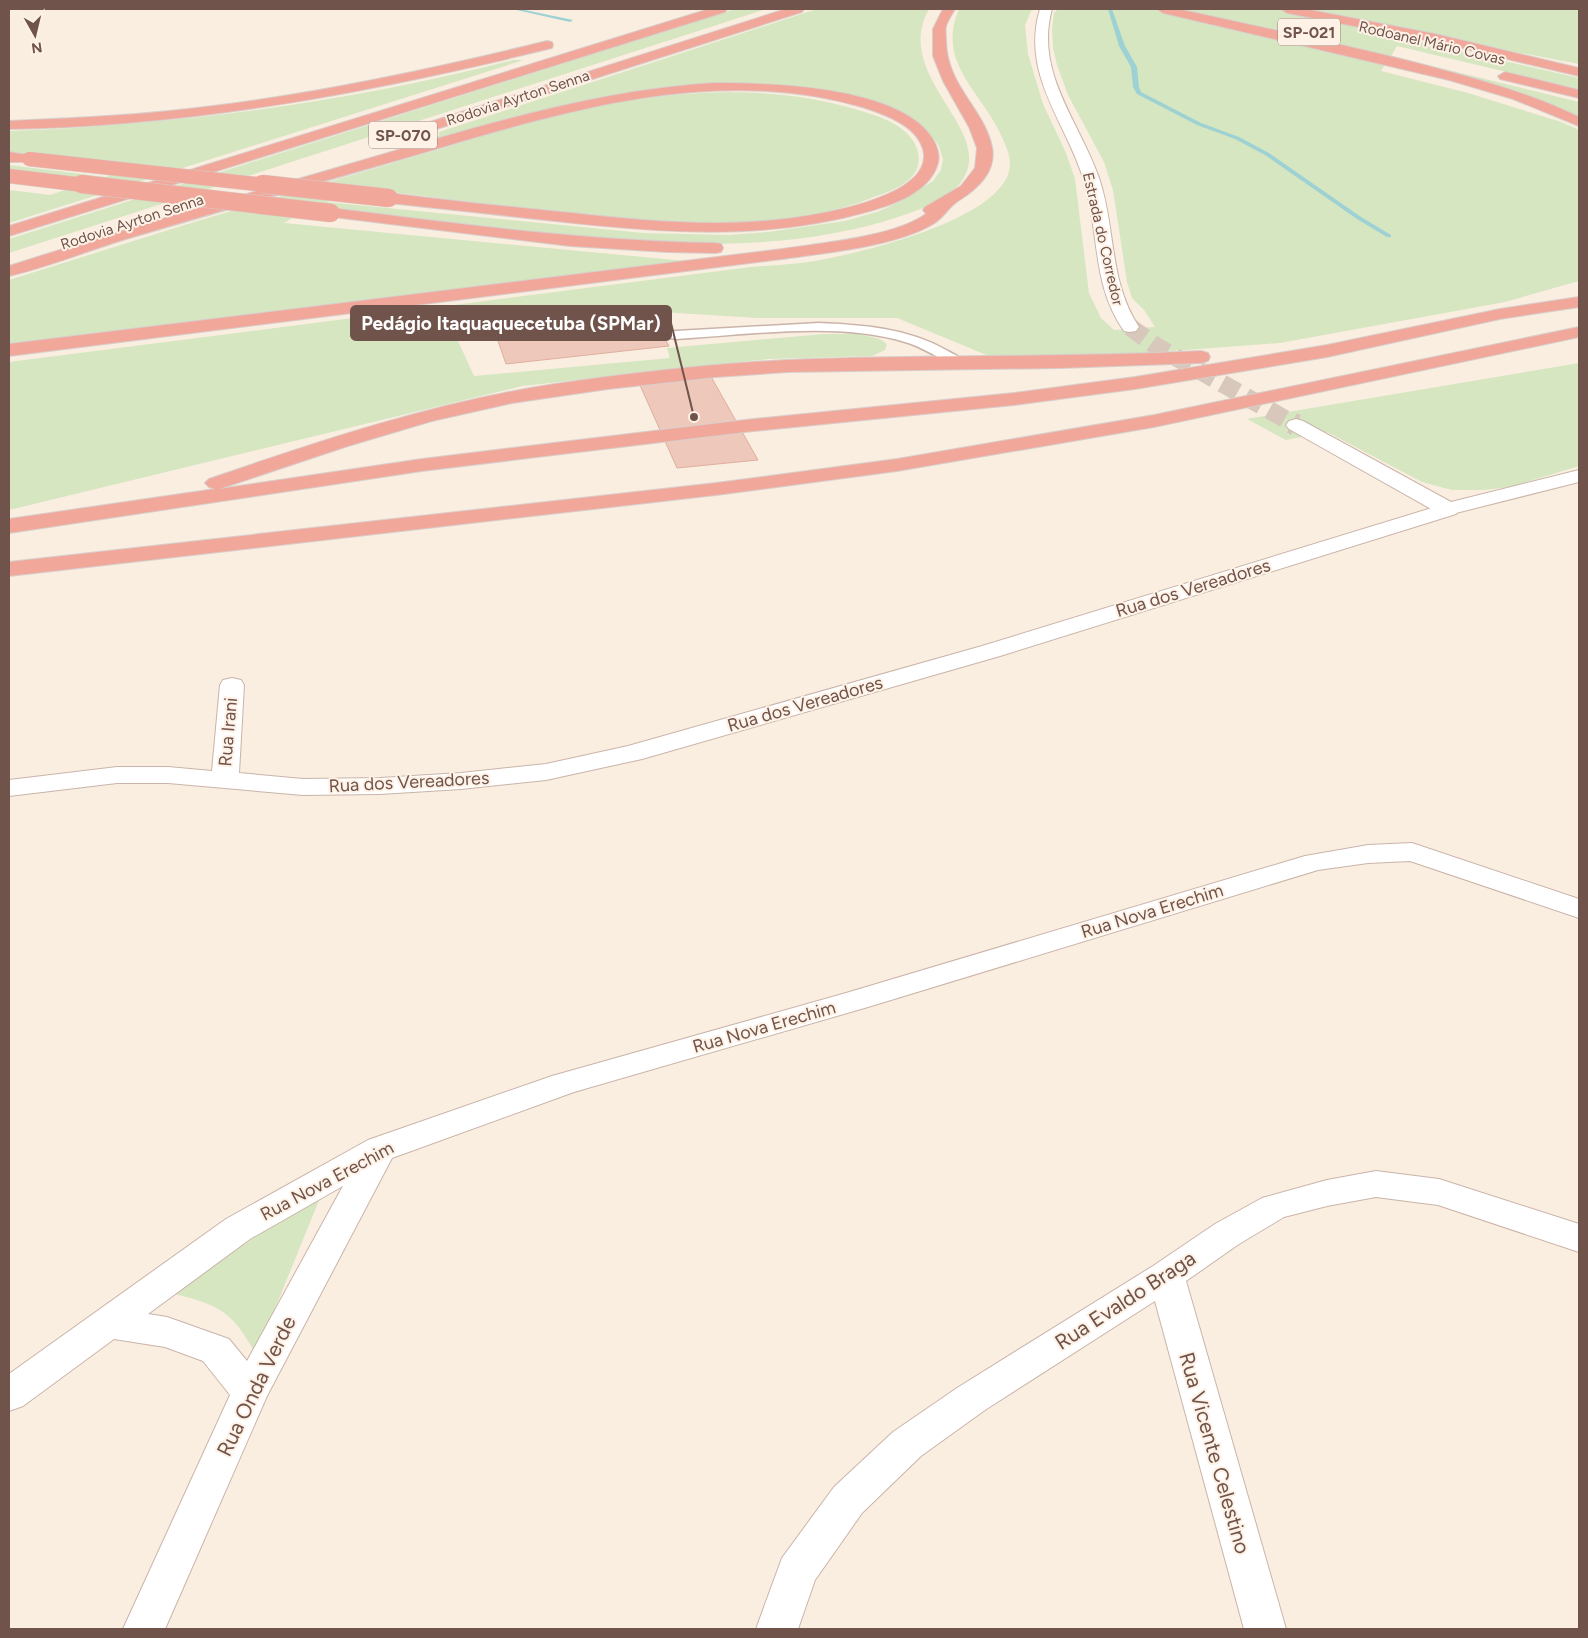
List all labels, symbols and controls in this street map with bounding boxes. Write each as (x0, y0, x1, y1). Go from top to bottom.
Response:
north arrow (10, 10, 60, 60)
street label: Rodoanel Mário Covas (1357, 17, 1507, 69)
road number: SP-021 (1278, 18, 1340, 46)
text: N (30, 38, 43, 57)
street label: Rodovia Ayrton Senna (444, 66, 592, 130)
road number: SP-070 (369, 122, 437, 148)
street label: Estrada do Corredor (1079, 171, 1127, 307)
street label: Rodovia Ayrton Senna (58, 190, 206, 254)
callout: Pedágio Itaquaquecetuba (SPMar) (351, 306, 671, 340)
text: Pedágio Itaquaquecetuba (SPMar) (361, 312, 661, 335)
street label: Rua dos Vereadores (1113, 554, 1273, 622)
street label: Rua dos Vereadores (725, 671, 885, 737)
street label: Rua Irani (214, 697, 242, 767)
street label: Rua dos Vereadores (328, 767, 490, 797)
street label: Rua Nova Erechim (1078, 879, 1226, 943)
street label: Rua Nova Erechim (690, 996, 838, 1058)
street label: Rua Nova Erechim (257, 1137, 397, 1225)
street label: Rua Evaldo Braga (1050, 1245, 1200, 1355)
street label: Rua Onda Verde (211, 1312, 301, 1460)
street label: Rua Vicente Celestino (1174, 1349, 1256, 1557)

